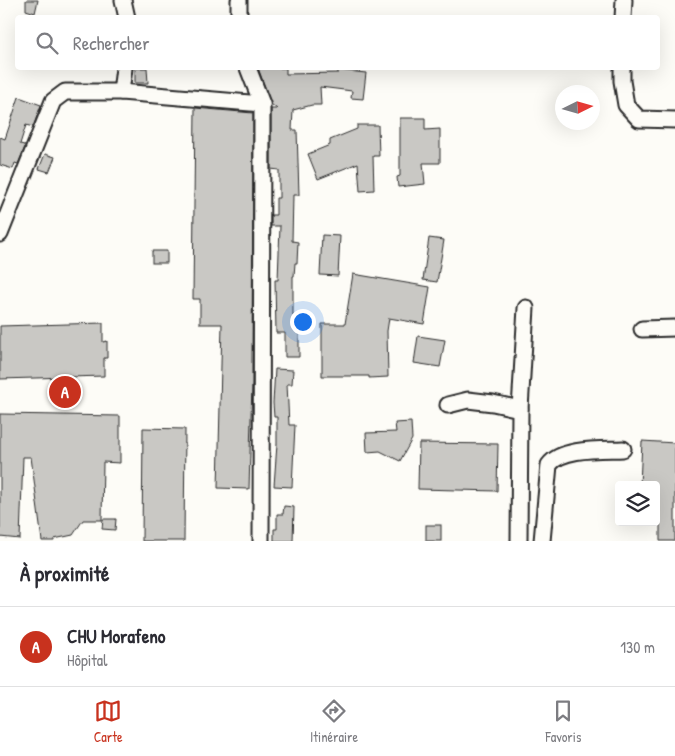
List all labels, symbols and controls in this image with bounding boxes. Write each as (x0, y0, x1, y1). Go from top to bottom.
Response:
search box (15, 15, 660, 70)
icon: search (33, 29, 61, 57)
text: Rechercher (73, 30, 150, 56)
north arrow (555, 85, 600, 130)
your location (290, 309, 316, 335)
pin: A (49, 373, 81, 411)
map controls (615, 481, 660, 526)
button: layers (615, 481, 660, 526)
text: À proximité (20, 559, 109, 588)
text: CHU Morafeno (67, 623, 165, 649)
text: A (32, 636, 40, 658)
text: 130 m (620, 636, 655, 658)
text: Hôpital (67, 649, 107, 671)
tab: Carte (94, 697, 123, 746)
tab: Itinéraire (310, 697, 358, 746)
tab: Favoris (545, 697, 581, 746)

